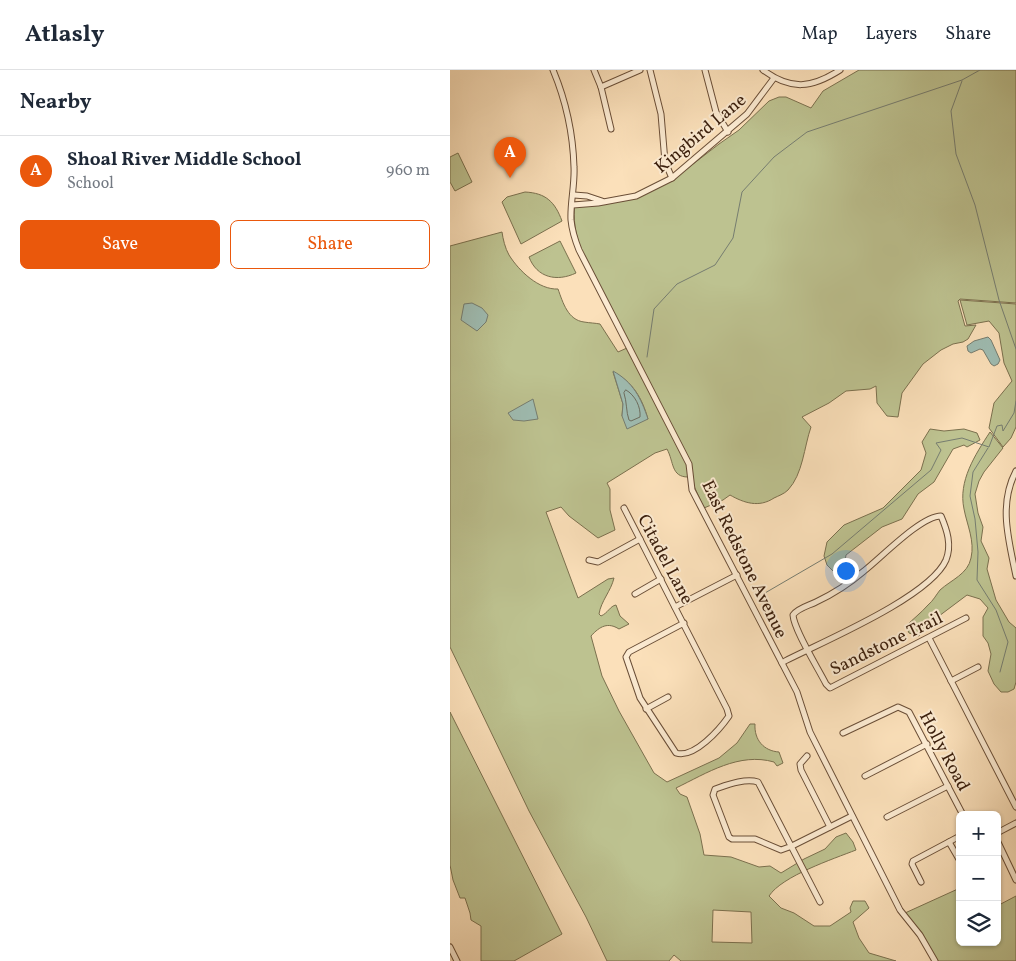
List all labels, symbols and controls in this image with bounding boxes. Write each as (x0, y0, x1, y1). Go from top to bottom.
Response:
text: Atlasly (25, 18, 104, 52)
text: Map (801, 22, 837, 47)
text: Layers (865, 22, 917, 47)
text: Share (945, 22, 991, 47)
text: Nearby (20, 88, 91, 117)
street label: Kingbird Lane (650, 88, 752, 180)
pin: A (494, 137, 526, 178)
text: Shoal River Middle School (67, 147, 301, 173)
text: A (30, 160, 42, 182)
text: 960 m (386, 160, 430, 182)
text: School (67, 173, 114, 195)
button: Save (20, 220, 220, 269)
button: Share (230, 220, 430, 269)
street label: East Redstone Avenue (694, 476, 793, 643)
street label: Citadel Lane (631, 510, 699, 609)
your location (833, 558, 859, 584)
street label: Sandstone Trail (826, 606, 947, 682)
street label: Holly Road (912, 707, 975, 796)
map controls (956, 811, 1001, 946)
button: + (956, 811, 1001, 856)
button: − (956, 856, 1001, 901)
button: layers (956, 901, 1001, 946)

